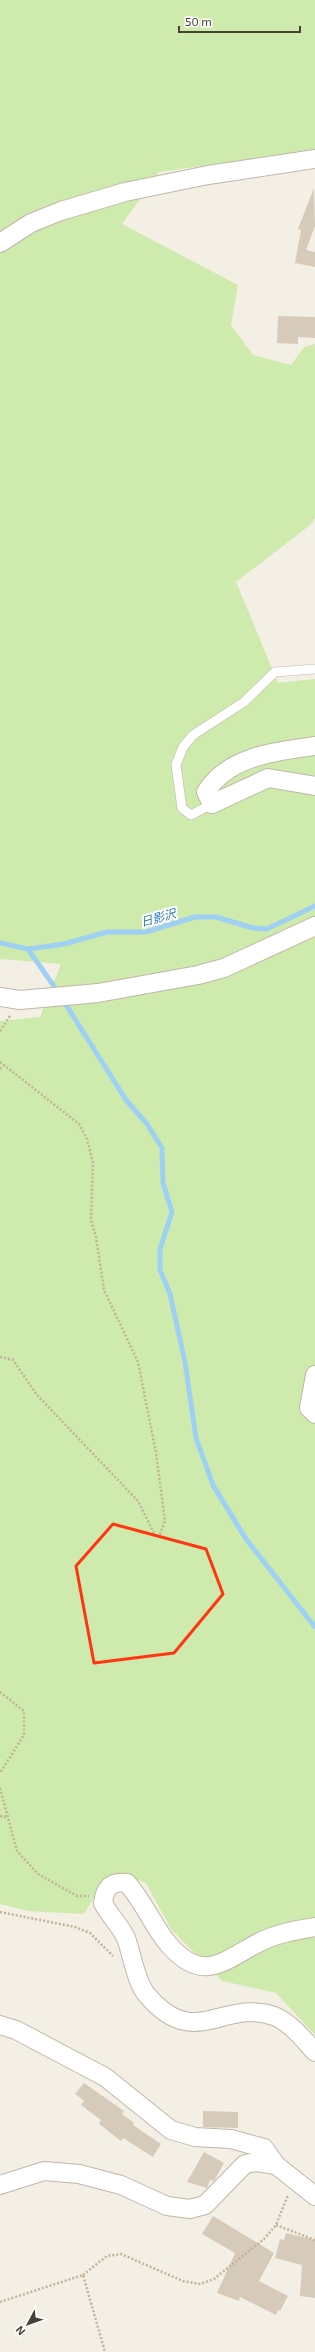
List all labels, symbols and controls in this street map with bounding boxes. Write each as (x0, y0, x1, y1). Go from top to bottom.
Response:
scale bar (179, 8, 300, 34)
text: 50 m (185, 14, 212, 28)
water label: 日影沢 (139, 905, 179, 928)
north arrow (8, 2304, 48, 2344)
text: N (13, 2324, 28, 2338)

